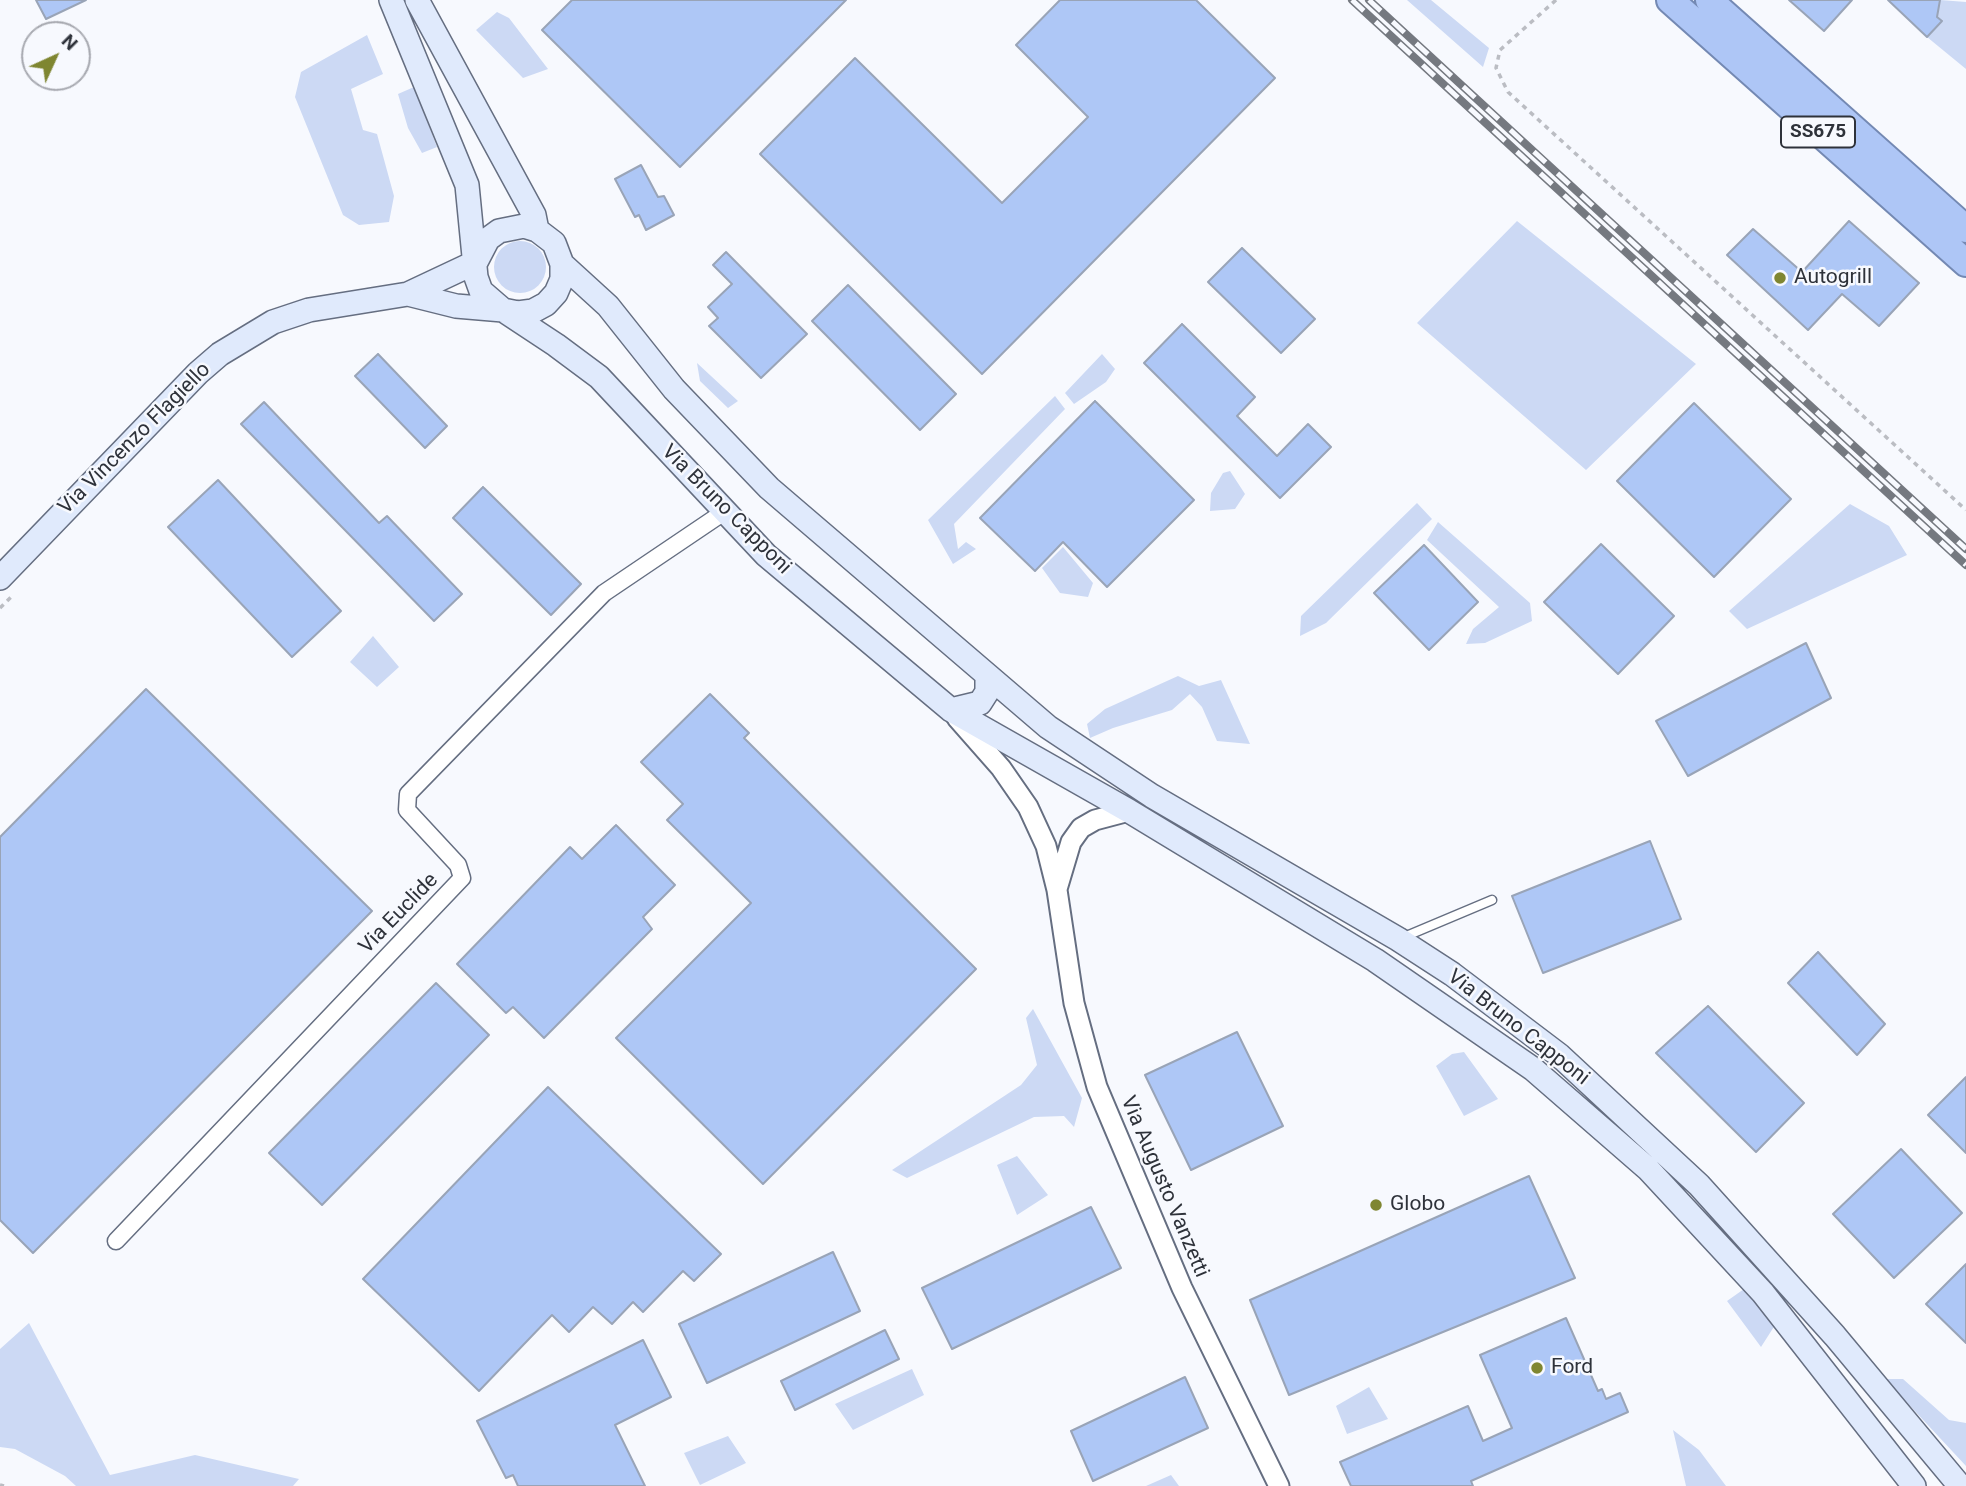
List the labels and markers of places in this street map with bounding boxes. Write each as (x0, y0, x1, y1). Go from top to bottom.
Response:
place label: Autogrill (1794, 265, 1872, 291)
marker: Autogrill (1772, 270, 1788, 286)
place label: Globo (1390, 1192, 1445, 1218)
marker: Globo (1368, 1197, 1384, 1213)
place label: Ford (1551, 1355, 1593, 1381)
marker: Ford (1529, 1360, 1545, 1376)

